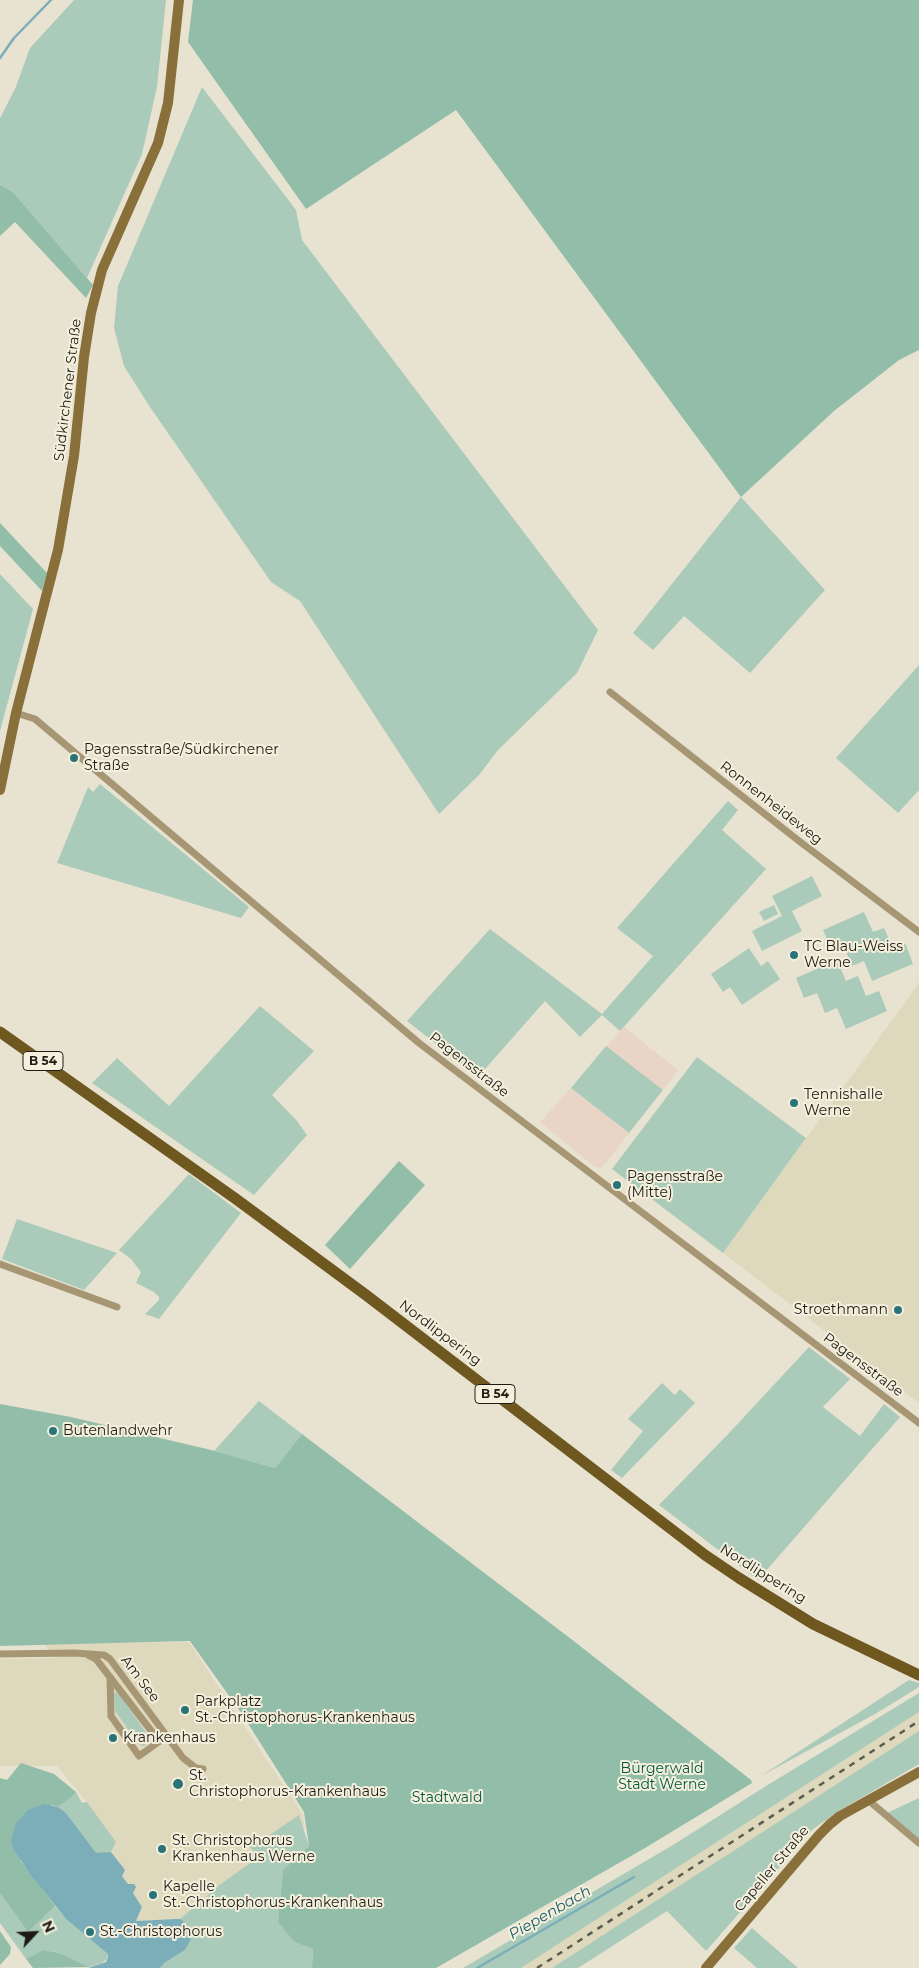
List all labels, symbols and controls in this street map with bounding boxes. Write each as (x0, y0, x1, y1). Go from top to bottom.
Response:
street label: Südkirchener Straße (51, 318, 85, 462)
place label: Pagensstraße/Südkirchener Straße (84, 742, 279, 774)
marker: Pagensstraße/Südkirchener Straße (68, 752, 80, 764)
street label: Ronnenheideweg (716, 758, 826, 848)
place label: TC Blau-Weiss Werne (804, 939, 903, 972)
marker: TC Blau-Weiss Werne (788, 949, 800, 961)
street label: Pagensstraße (426, 1029, 512, 1101)
road number: B 54 (23, 1052, 63, 1070)
place label: Tennishalle Werne (804, 1087, 883, 1120)
marker: Tennishalle Werne (788, 1097, 800, 1109)
place label: Pagensstraße (Mitte) (627, 1169, 723, 1202)
marker: Pagensstraße (Mitte) (611, 1179, 623, 1191)
street label: Nordlippering (396, 1297, 484, 1369)
place label: Stroethmann (794, 1302, 888, 1318)
marker: Stroethmann (892, 1304, 904, 1316)
street label: Pagensstraße (820, 1329, 906, 1401)
road number: B 54 (475, 1385, 515, 1404)
place label: Butenlandwehr (63, 1423, 173, 1439)
marker: Butenlandwehr (47, 1425, 59, 1437)
street label: Nordlippering (717, 1541, 809, 1607)
street label: Am See (117, 1652, 163, 1706)
place label: Parkplatz St.-Christophorus-Krankenhaus (195, 1694, 415, 1726)
marker: Parkplatz St.-Christophorus-Krankenhaus (179, 1704, 191, 1716)
place label: Krankenhaus (123, 1730, 216, 1746)
marker: Krankenhaus (107, 1732, 119, 1744)
park label: Bürgerwald Stadt Werne (618, 1761, 706, 1794)
place label: St. Christophorus-Krankenhaus (189, 1768, 386, 1800)
marker: St. Christophorus-Krankenhaus (171, 1777, 185, 1791)
park label: Stadtwald (412, 1790, 482, 1806)
street label: Capeller Straße (731, 1823, 813, 1915)
place label: St. Christophorus Krankenhaus Werne (172, 1833, 315, 1865)
marker: St. Christophorus Krankenhaus Werne (156, 1843, 168, 1855)
place label: Kapelle St.-Christophorus-Krankenhaus (163, 1879, 383, 1911)
water label: Piepenbach (506, 1882, 594, 1944)
marker: Kapelle St.-Christophorus-Krankenhaus (147, 1889, 159, 1901)
north arrow (10, 1908, 60, 1958)
text: N (38, 1918, 59, 1936)
place label: St.-Christophorus (100, 1924, 222, 1940)
marker: St.-Christophorus (84, 1926, 96, 1938)

